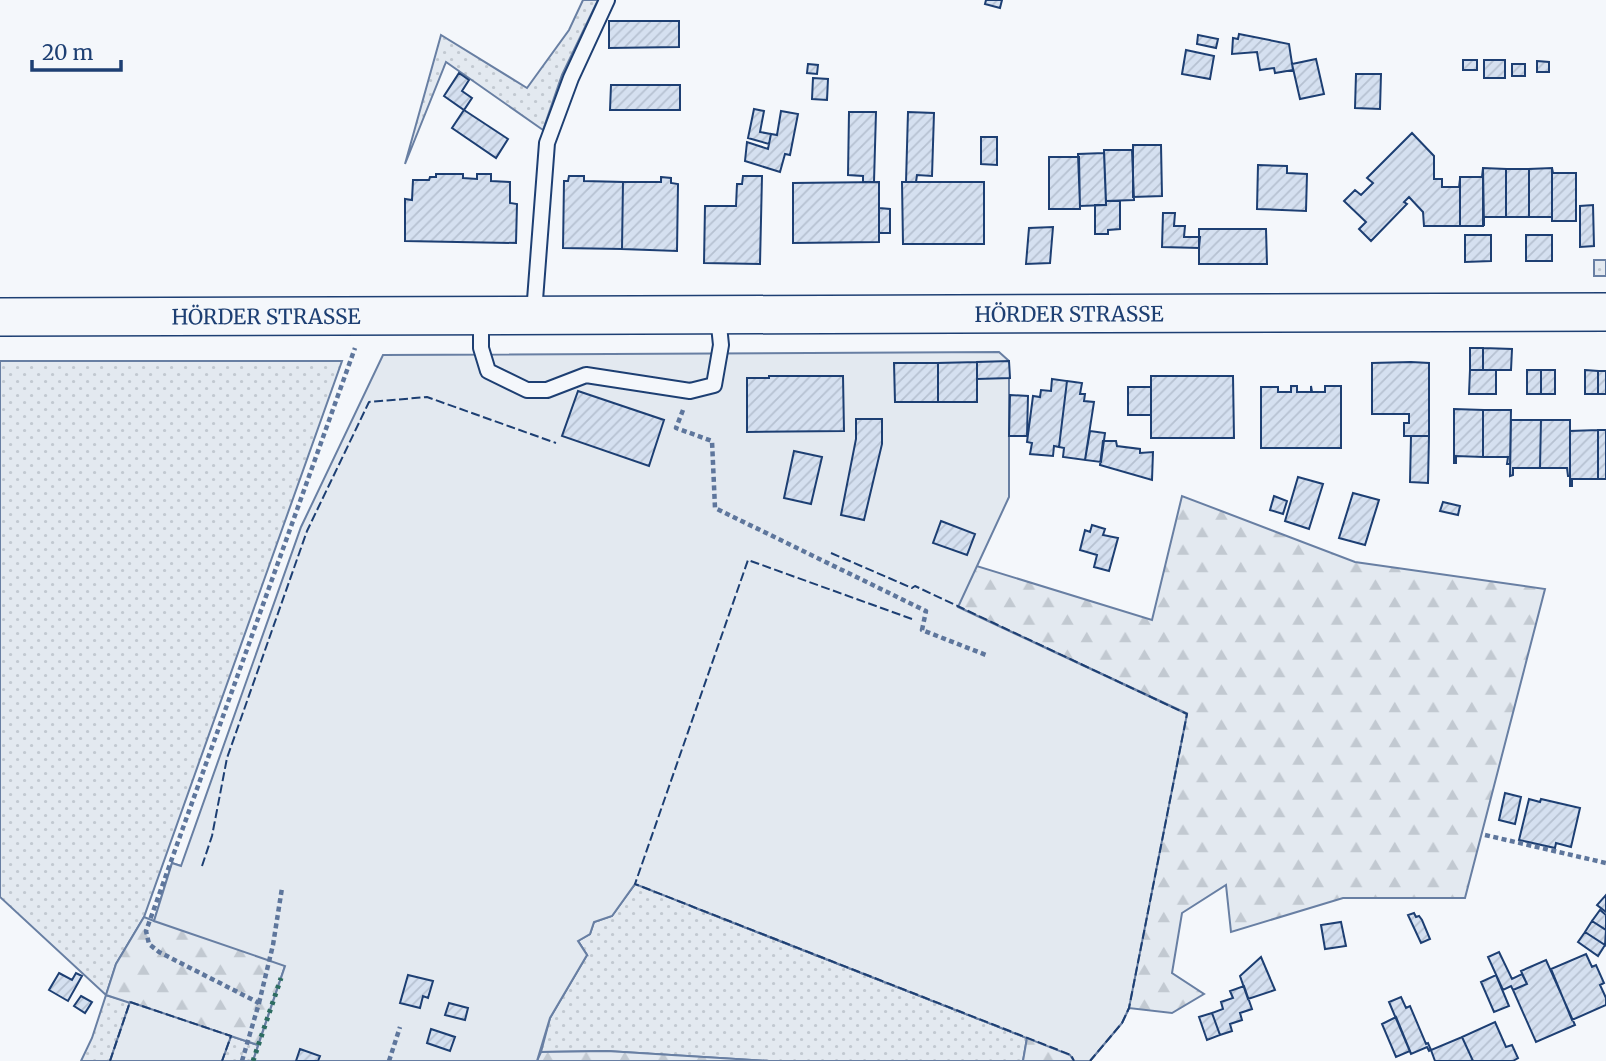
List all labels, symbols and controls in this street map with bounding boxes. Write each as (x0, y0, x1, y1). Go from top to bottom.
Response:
scale bar (32, 28, 121, 72)
text: 20 m (42, 39, 94, 66)
street label: HÖRDER STRASSE (974, 300, 1164, 327)
street label: HÖRDER STRASSE (171, 302, 361, 330)

